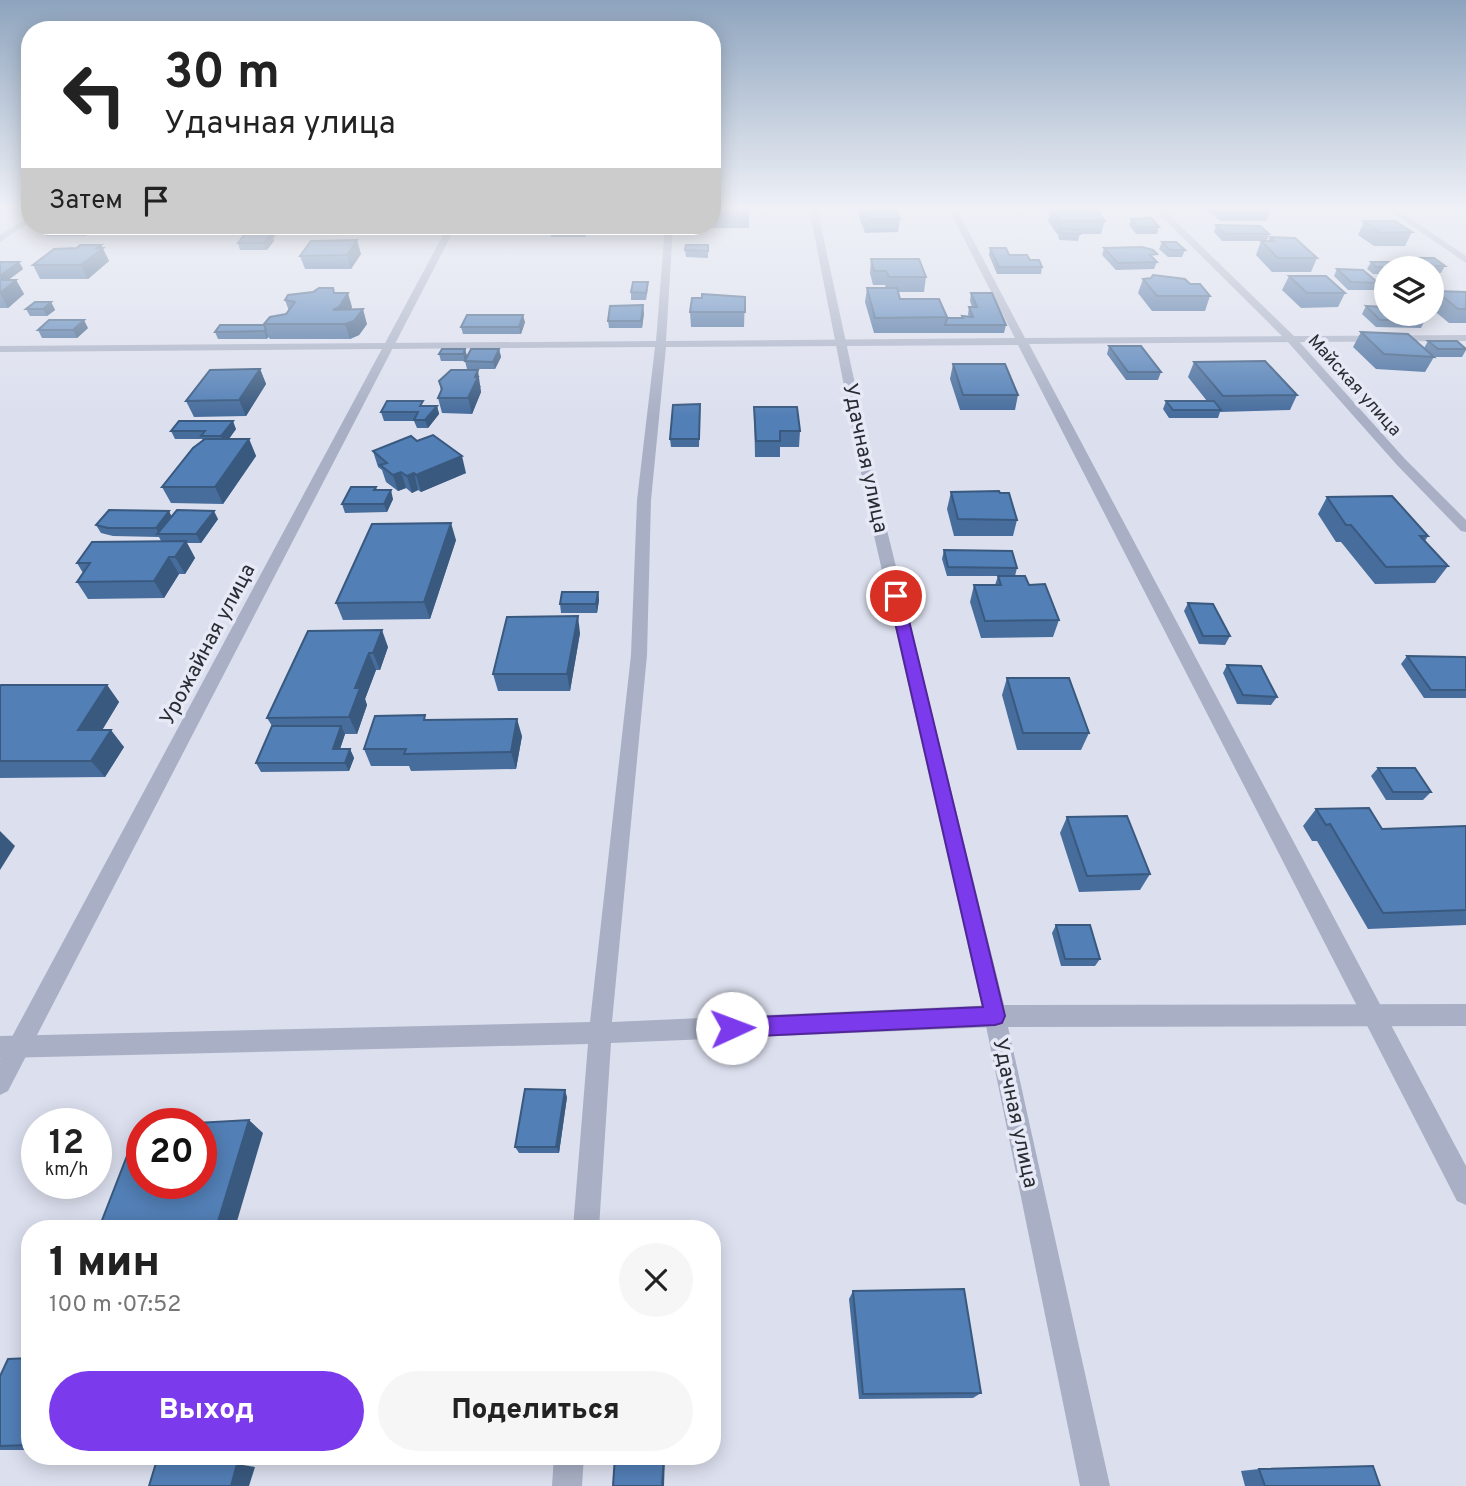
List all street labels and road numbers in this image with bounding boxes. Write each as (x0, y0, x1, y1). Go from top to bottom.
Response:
street label: Майская улица (1302, 330, 1406, 442)
street label: Удачная улица (836, 381, 894, 535)
street label: Урожайная улица (154, 559, 262, 730)
street label: Удачная улица (986, 1036, 1044, 1190)

